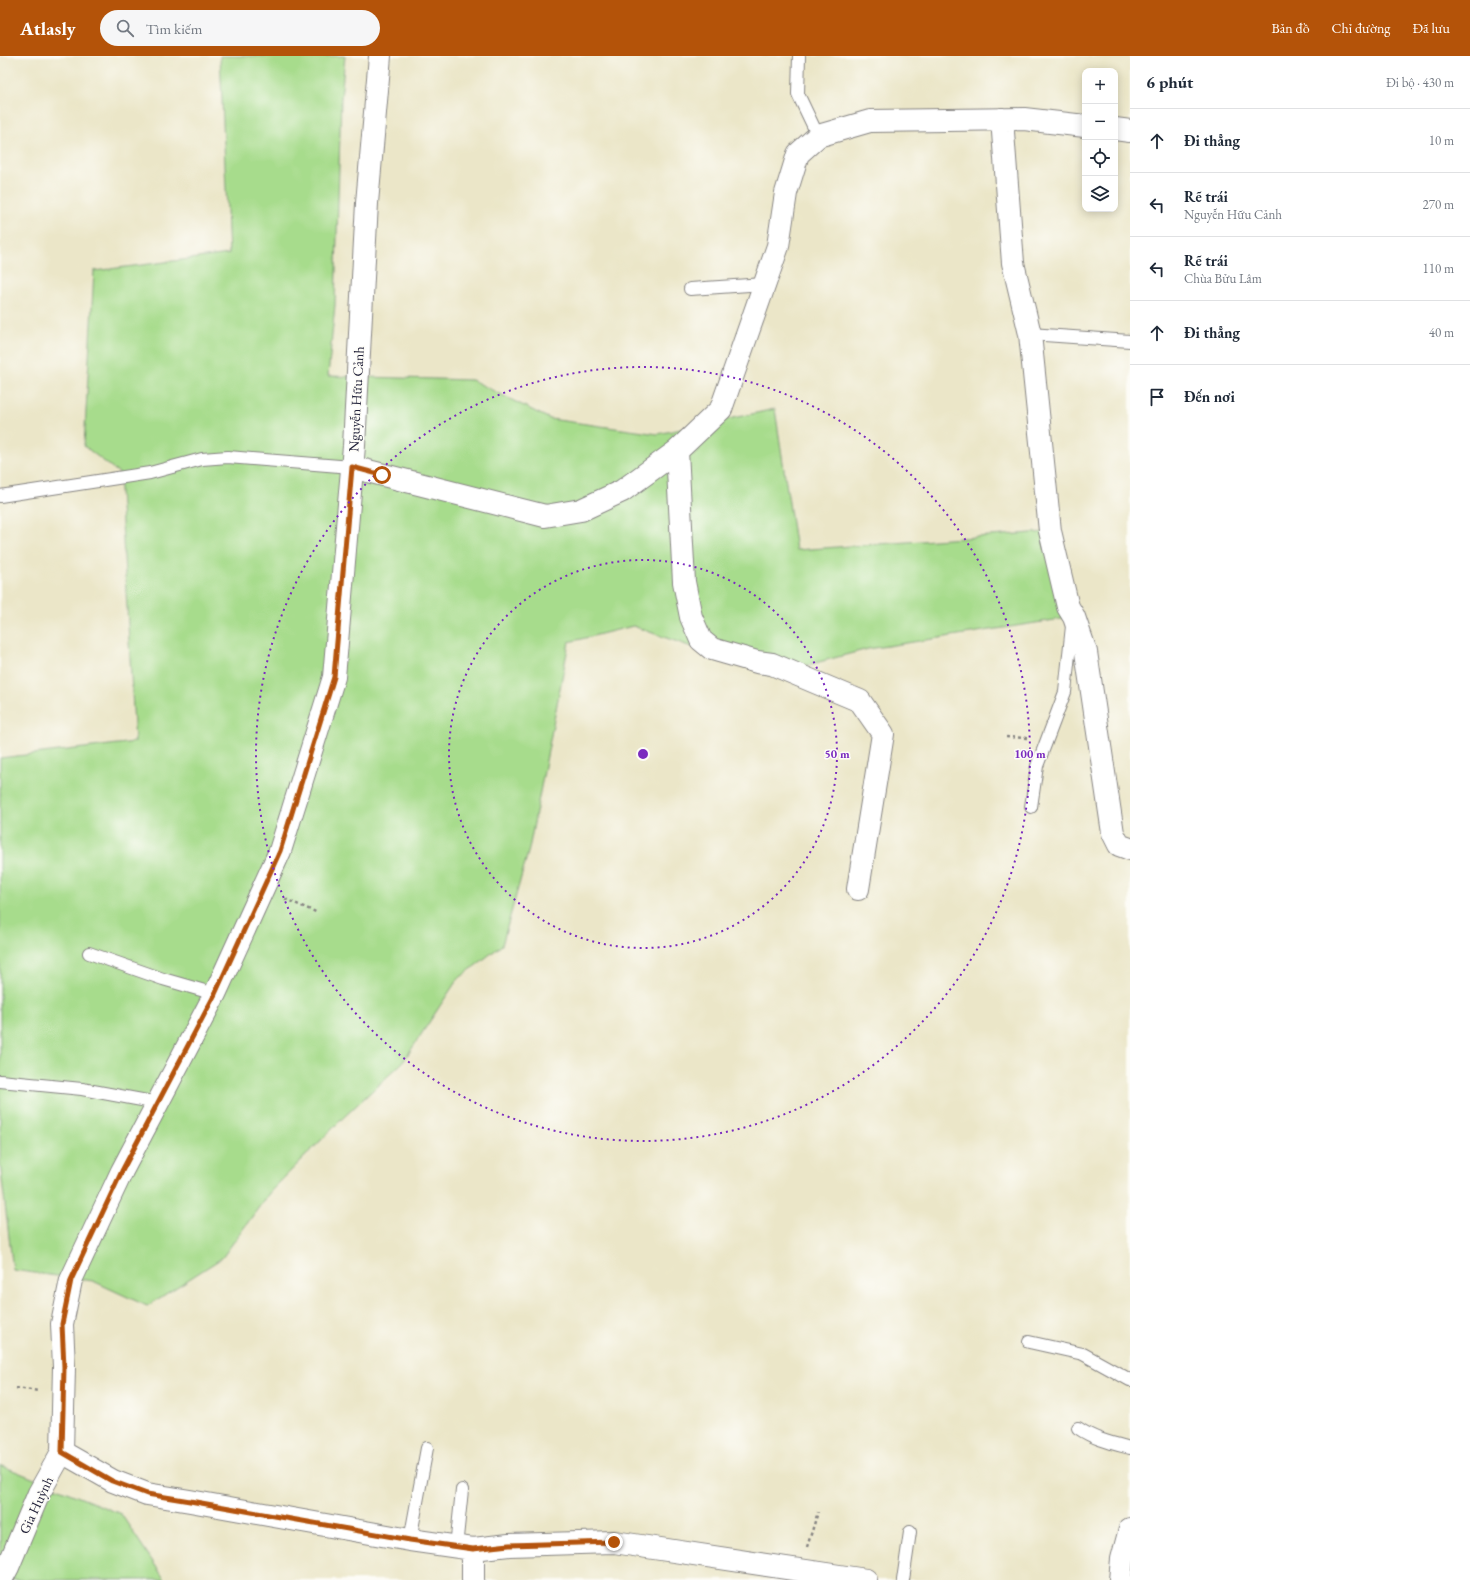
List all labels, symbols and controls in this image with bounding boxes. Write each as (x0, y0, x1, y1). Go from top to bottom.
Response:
search box (100, 10, 380, 46)
text: Atlasly (20, 16, 76, 41)
icon: search (114, 17, 136, 39)
text: Tìm kiếm (146, 19, 202, 38)
text: Bản đồ (1272, 19, 1310, 37)
text: Chỉ đường (1332, 19, 1390, 37)
text: Đã lưu (1412, 19, 1450, 37)
map controls (1082, 68, 1118, 212)
button: + (1082, 68, 1118, 104)
text: 6 phút (1146, 71, 1193, 93)
text: Đi bộ · 430 m (1386, 74, 1454, 91)
button: − (1082, 104, 1118, 140)
icon: ahead (1146, 130, 1168, 152)
text: Đi thẳng (1184, 131, 1240, 150)
text: 10 m (1429, 132, 1454, 149)
button: locate (1082, 140, 1118, 176)
button: layers (1082, 176, 1118, 212)
text: Rẽ trái (1184, 187, 1228, 206)
icon: left (1146, 194, 1168, 216)
text: 270 m (1423, 196, 1454, 213)
text: Nguyễn Hữu Cảnh (1184, 206, 1282, 223)
text: Rẽ trái (1184, 251, 1228, 270)
icon: left (1146, 258, 1168, 280)
text: 110 m (1423, 260, 1454, 277)
text: Chùa Bửu Lâm (1184, 270, 1262, 287)
icon: ahead (1146, 322, 1168, 344)
text: Đi thẳng (1184, 323, 1240, 342)
text: 40 m (1429, 324, 1454, 341)
street label: Nguyễn Hữu Cảnh (344, 346, 368, 452)
icon: arrive (1146, 386, 1168, 408)
text: Đến nơi (1184, 387, 1235, 406)
route start (373, 466, 391, 484)
text: 50 m (824, 746, 850, 762)
text: 100 m (1014, 746, 1046, 762)
centre of rings (636, 747, 650, 761)
street label: Gia Huỳnh (15, 1473, 57, 1537)
route end (605, 1533, 623, 1551)

